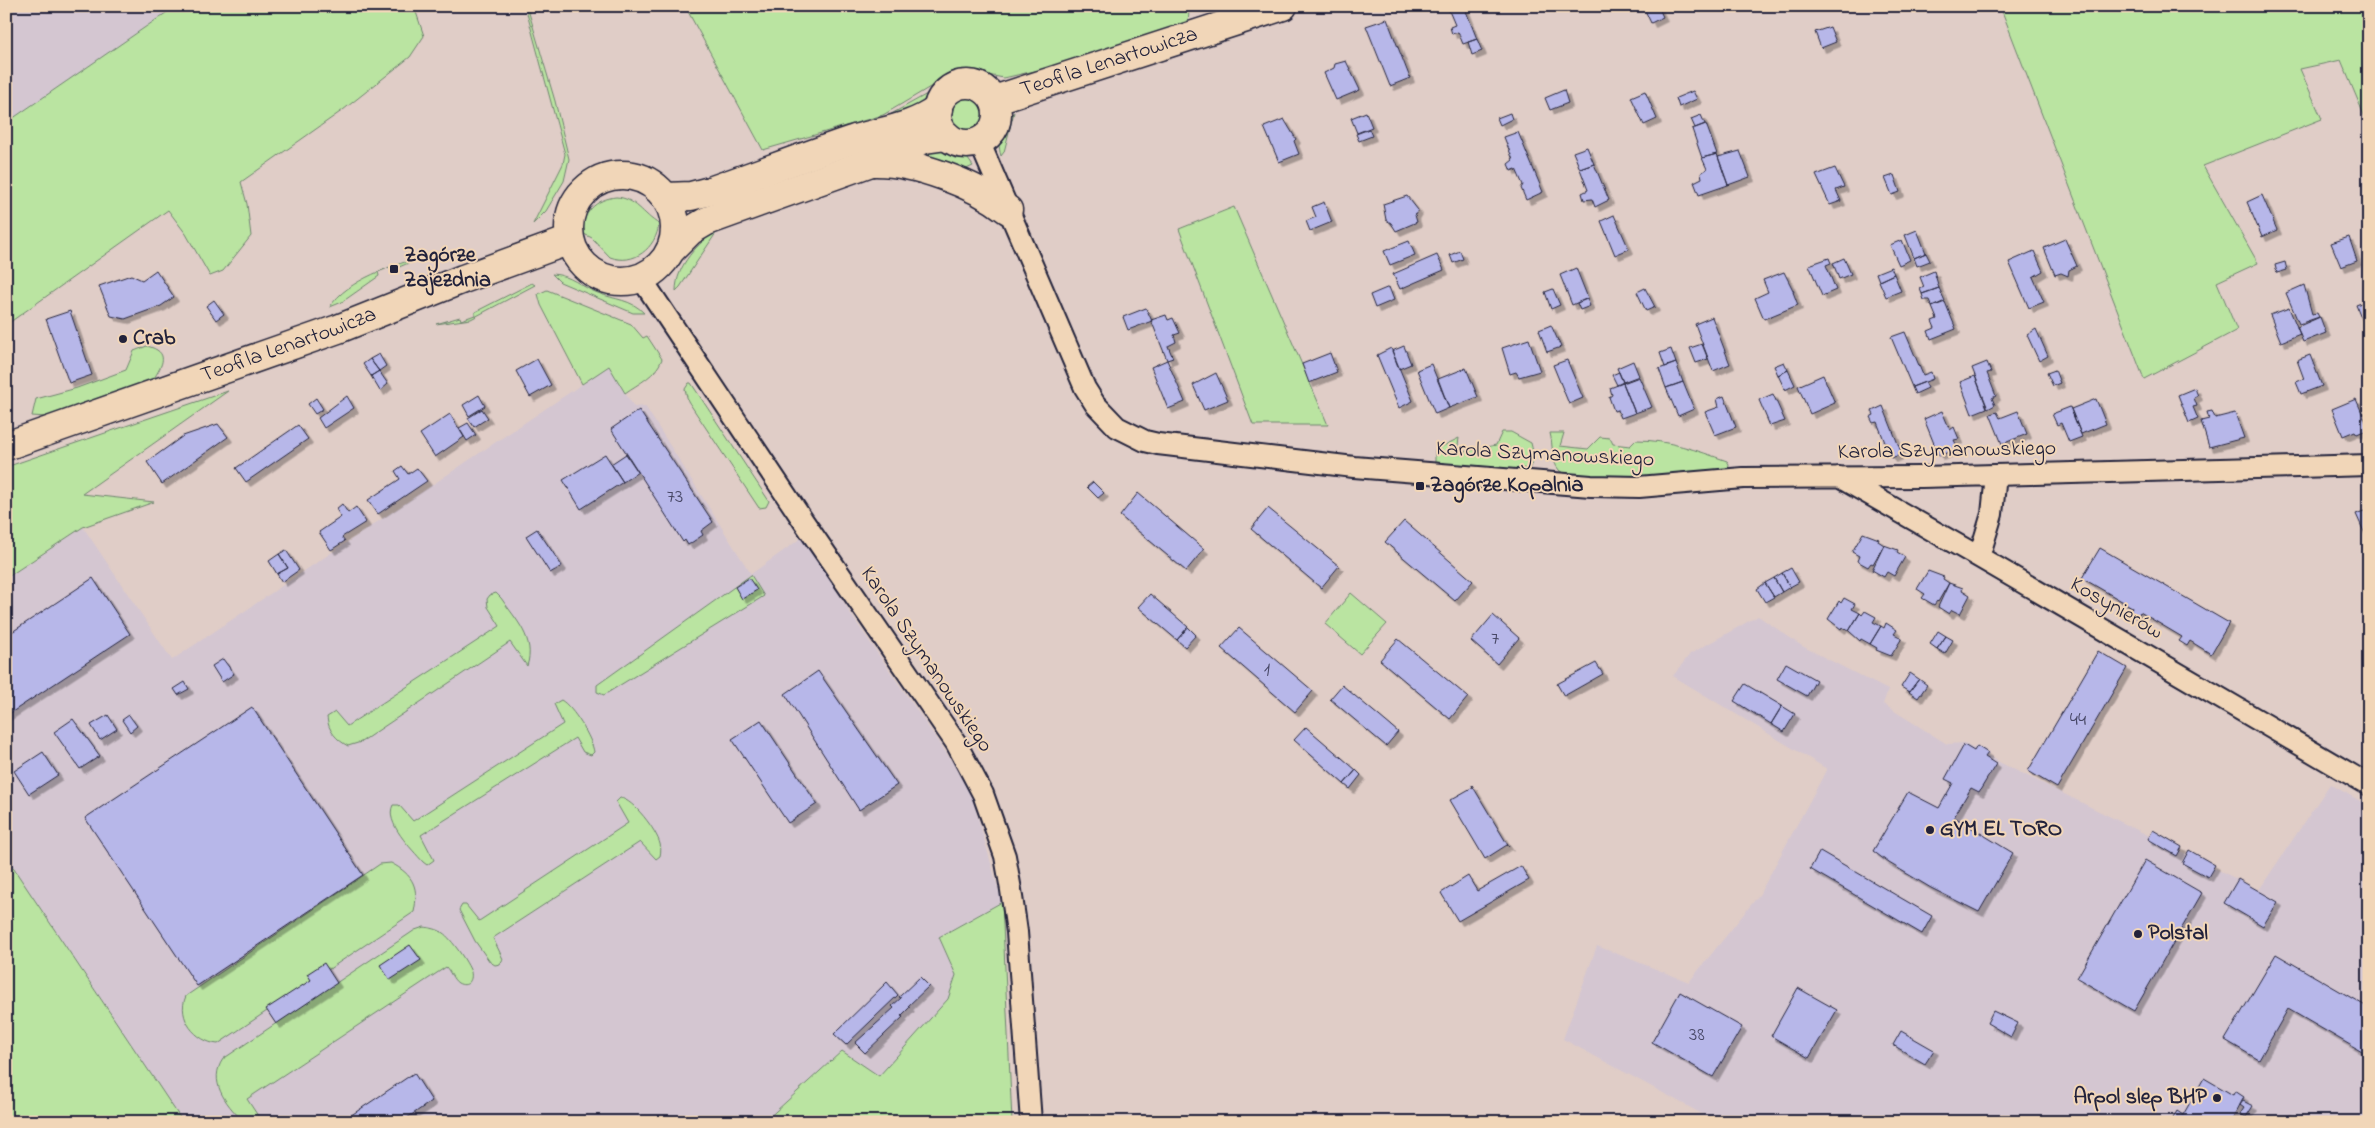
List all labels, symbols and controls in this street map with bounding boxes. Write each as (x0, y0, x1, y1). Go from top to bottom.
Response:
street label: Teofila Lenartowicza (1016, 19, 1202, 106)
place label: Zagórze Zajezdnia (404, 240, 491, 297)
marker: Zagórze Zajezdnia (388, 263, 400, 275)
street label: Teofila Lenartowicza (196, 299, 382, 392)
place label: Crab (133, 323, 176, 355)
marker: Crab (117, 333, 129, 345)
street label: Karola Szymanowskiego (1435, 433, 1655, 478)
street label: Karola Szymanowskiego (1838, 433, 2057, 470)
place label: Zagórze Kopalnia (1430, 470, 1584, 503)
marker: Zagórze Kopalnia (1414, 480, 1426, 492)
house number: 73 (667, 483, 683, 512)
street label: Karola Szymanowskiego (851, 560, 1000, 760)
street label: Kosynierów (2063, 569, 2169, 649)
house number: 7 (1491, 625, 1499, 654)
house number: 1 (1264, 656, 1270, 685)
house number: 44 (2070, 706, 2086, 735)
place label: GYM EL TORO (1940, 814, 2062, 846)
marker: GYM EL TORO (1924, 824, 1936, 836)
place label: Polstal (2148, 918, 2208, 950)
marker: Polstal (2132, 928, 2144, 940)
house number: 38 (1689, 1021, 1705, 1050)
place label: Arpol slep BHP (2073, 1082, 2208, 1114)
marker: Arpol slep BHP (2211, 1092, 2223, 1104)

